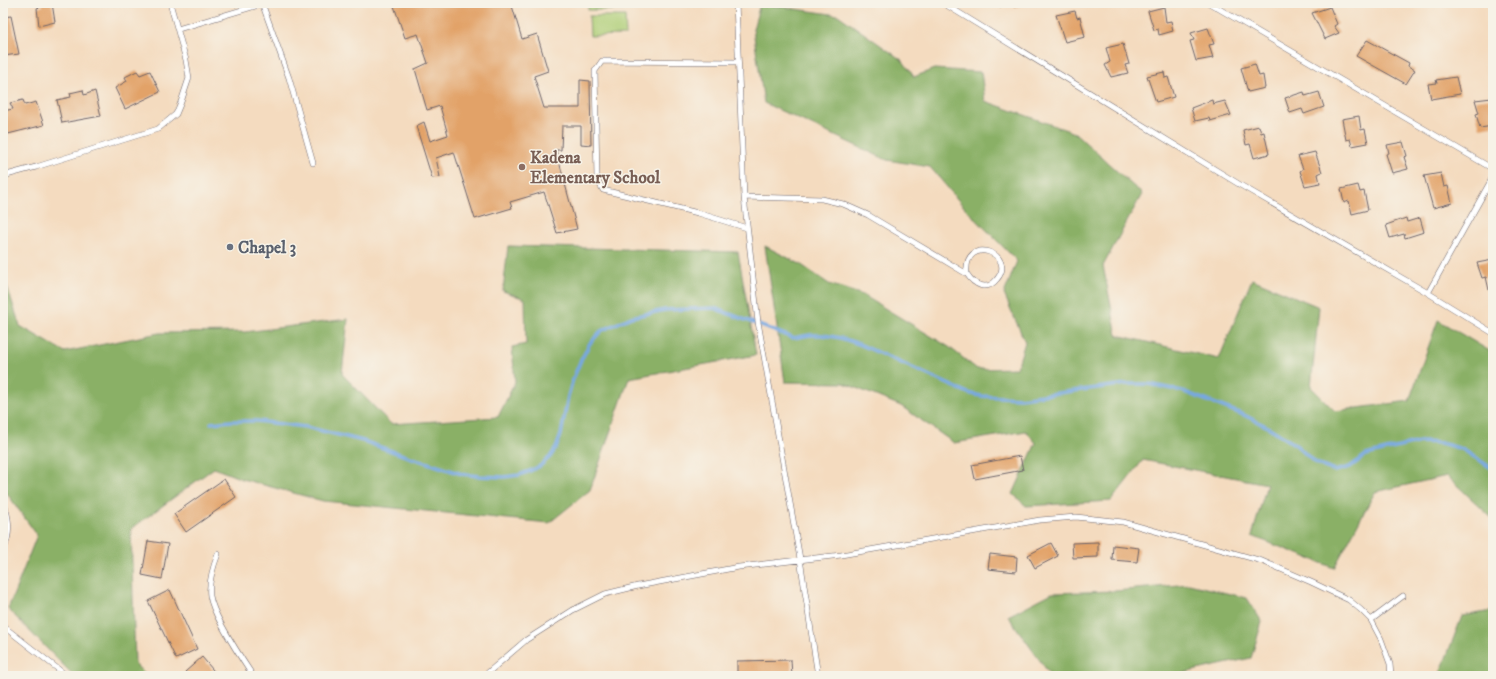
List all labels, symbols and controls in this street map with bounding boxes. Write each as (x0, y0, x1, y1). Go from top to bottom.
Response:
place label: Kadena Elementary School (530, 147, 661, 189)
marker: Kadena Elementary School (517, 162, 527, 172)
place label: Chapel 3 (238, 237, 296, 259)
marker: Chapel 3 (225, 242, 235, 252)

